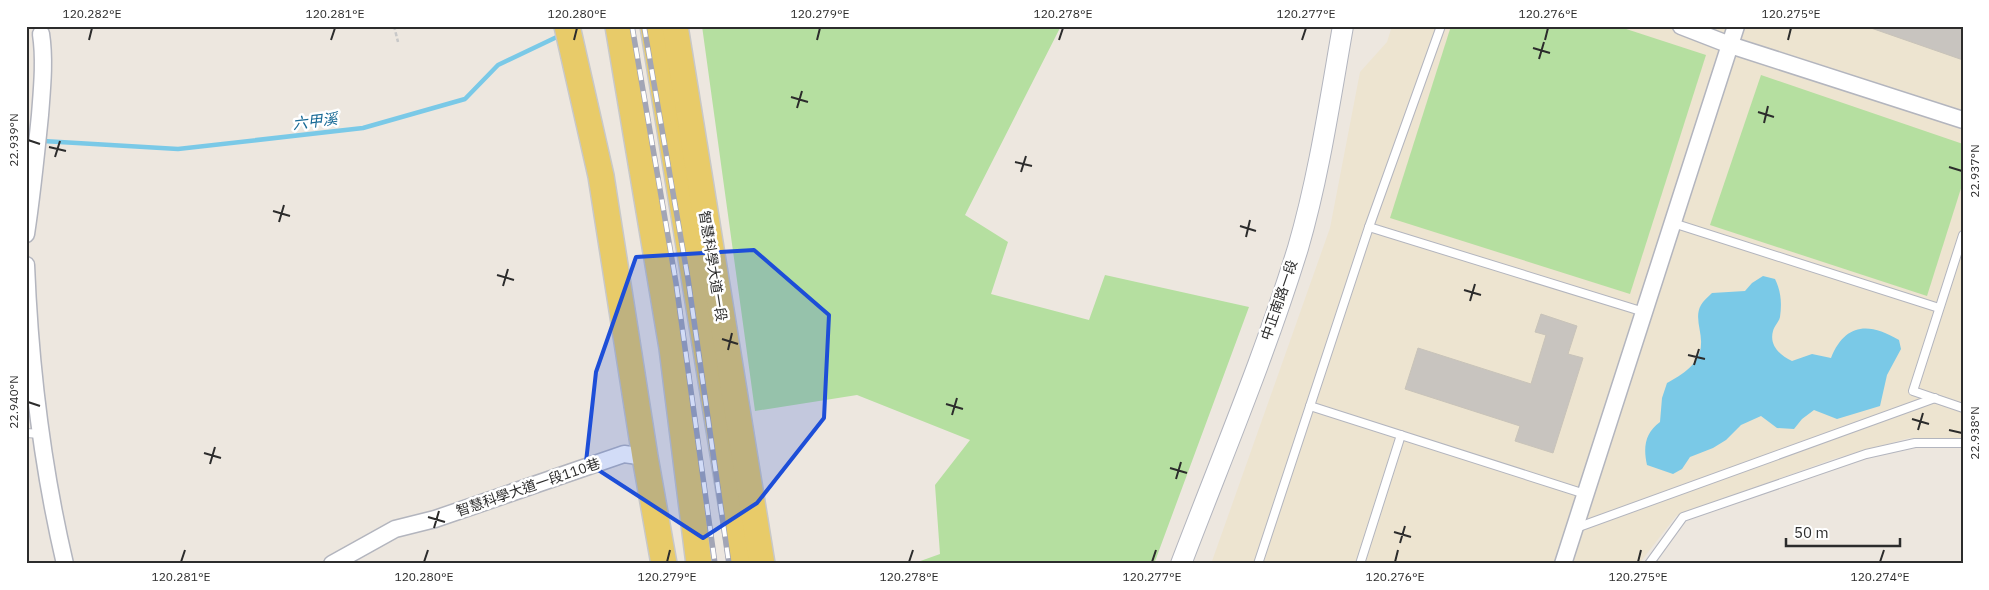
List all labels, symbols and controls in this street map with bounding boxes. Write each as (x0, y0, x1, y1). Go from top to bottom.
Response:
text: 120.282°E (62, 6, 122, 21)
text: 120.281°E (305, 6, 365, 21)
text: 120.280°E (547, 6, 607, 21)
text: 120.279°E (790, 6, 850, 21)
text: 120.278°E (1033, 6, 1093, 21)
text: 120.277°E (1276, 6, 1336, 21)
text: 120.276°E (1518, 6, 1578, 21)
text: 120.275°E (1761, 6, 1821, 21)
water label: 六甲溪 (292, 109, 340, 133)
text: 22.939°N (6, 113, 21, 167)
text: 22.937°N (1967, 144, 1982, 198)
street label: 智慧科學大道一段 (695, 209, 731, 323)
street label: 中正南路一段 (1257, 257, 1301, 343)
text: 22.940°N (6, 375, 21, 429)
text: 22.938°N (1967, 406, 1982, 460)
street label: 智慧科學大道一段110巷 (454, 454, 602, 520)
scale bar (1786, 515, 1900, 547)
text: 50 m (1794, 523, 1829, 542)
text: 120.281°E (151, 569, 211, 584)
text: 120.280°E (394, 569, 454, 584)
text: 120.279°E (637, 569, 697, 584)
text: 120.278°E (879, 569, 939, 584)
text: 120.277°E (1122, 569, 1182, 584)
text: 120.276°E (1365, 569, 1425, 584)
text: 120.275°E (1608, 569, 1668, 584)
text: 120.274°E (1850, 569, 1910, 584)

